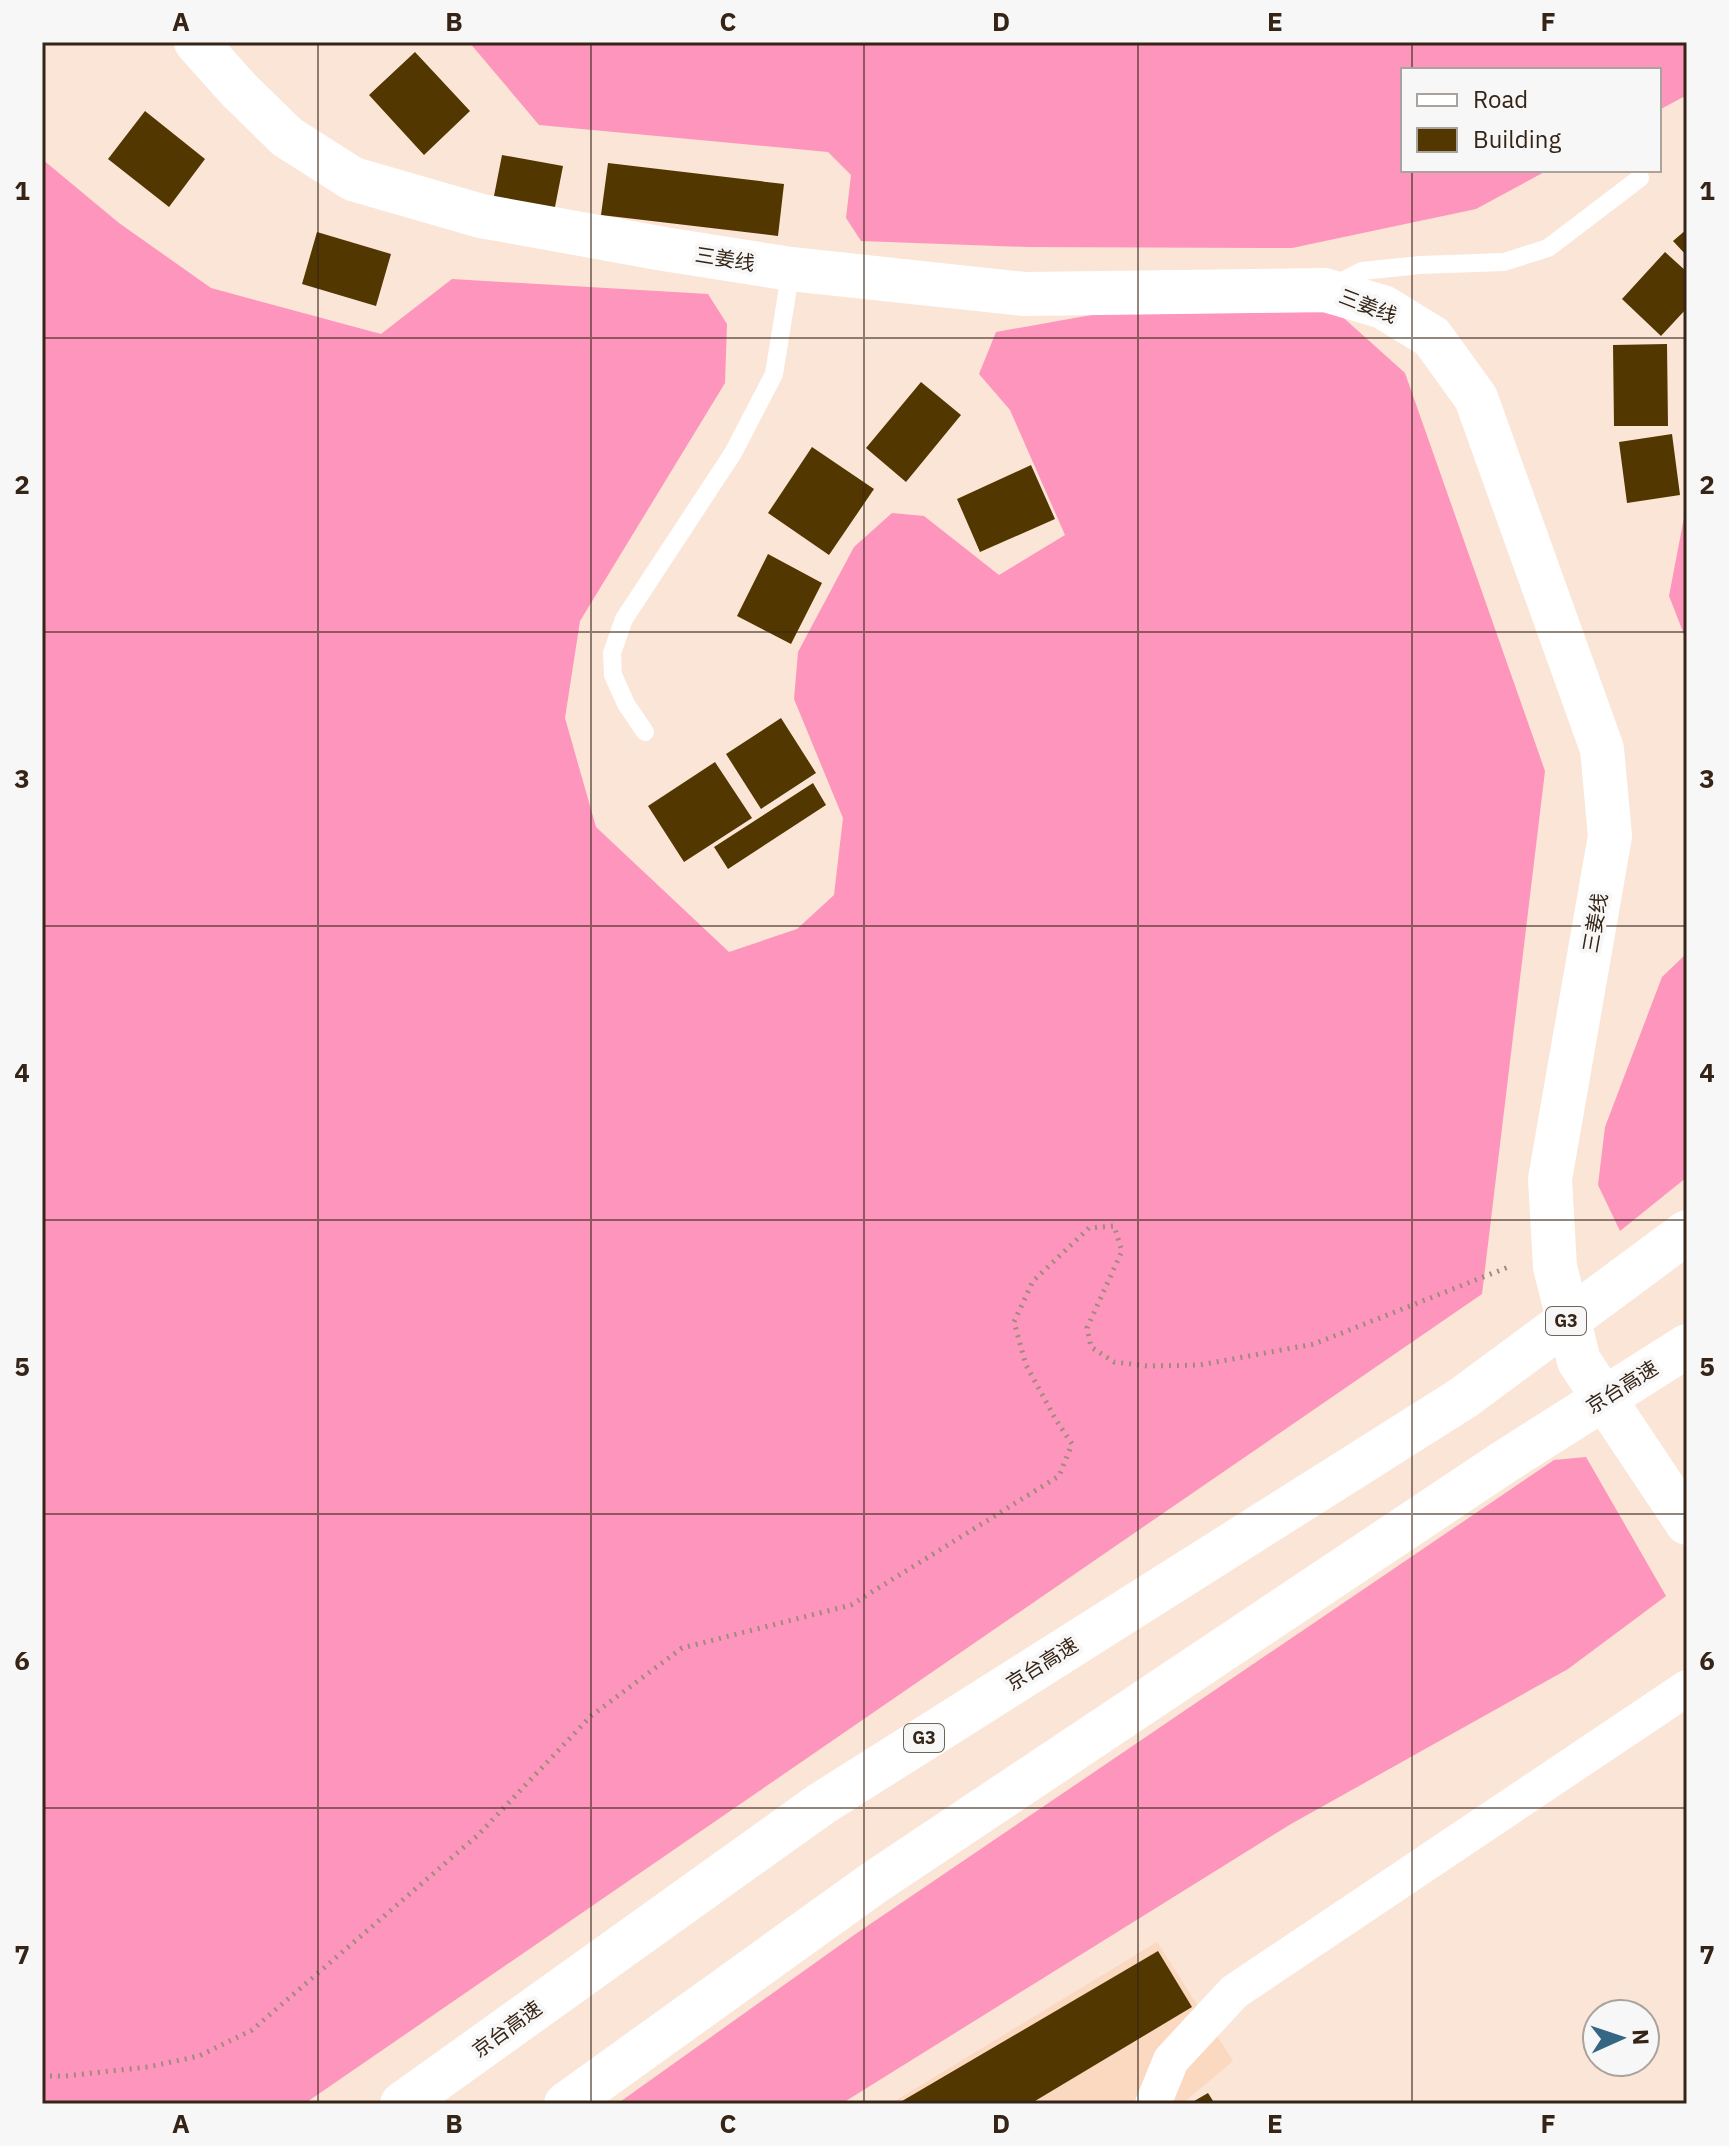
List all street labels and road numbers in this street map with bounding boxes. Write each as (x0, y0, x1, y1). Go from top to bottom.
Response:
street label: 三姜线 (693, 240, 757, 277)
street label: 三姜线 (1335, 282, 1401, 329)
street label: 三姜线 (1576, 891, 1613, 955)
road number: G3 (1546, 1307, 1586, 1335)
street label: 京台高速 (1581, 1354, 1663, 1419)
street label: 京台高速 (1001, 1631, 1083, 1696)
road number: G3 (904, 1724, 944, 1752)
street label: 京台高速 (466, 1994, 547, 2063)

